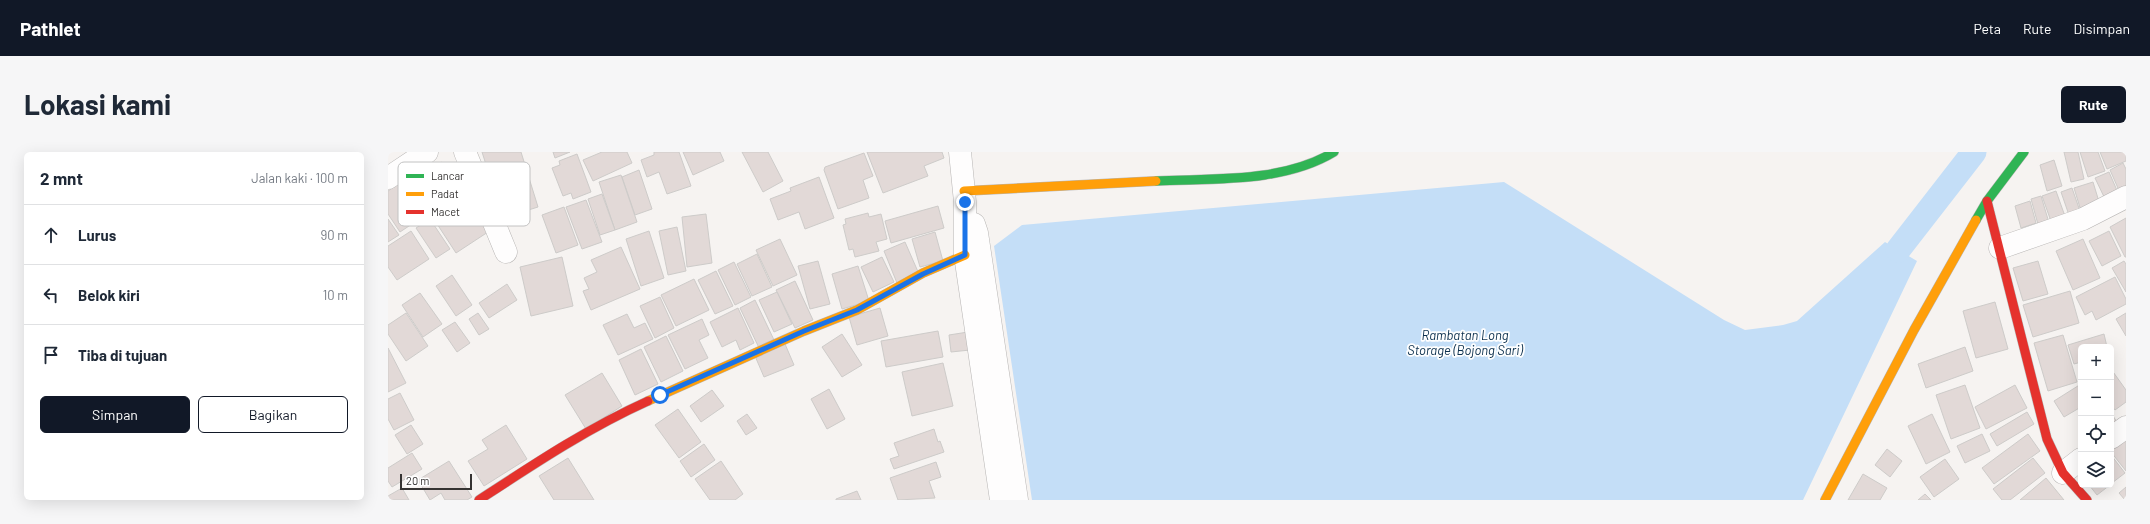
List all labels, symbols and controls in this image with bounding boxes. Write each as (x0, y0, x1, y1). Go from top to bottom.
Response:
text: Pathlet (20, 17, 81, 40)
text: Peta (1973, 20, 2001, 37)
text: Rute (2023, 20, 2051, 37)
text: Disimpan (2073, 20, 2130, 37)
button: Rute (2061, 86, 2126, 123)
text: Lokasi kami (24, 87, 171, 121)
legend (398, 162, 530, 226)
text: 2 mnt (40, 168, 83, 188)
text: Lancar (431, 169, 464, 182)
text: Jalan kaki · 100 m (251, 170, 348, 186)
text: Padat (431, 187, 459, 200)
route end (956, 193, 974, 211)
text: Macet (431, 205, 460, 218)
icon: ahead (40, 224, 62, 246)
text: Lurus (78, 226, 116, 244)
text: 90 m (321, 227, 348, 243)
icon: left (40, 284, 62, 306)
text: Belok kiri (78, 286, 140, 304)
text: 10 m (323, 287, 348, 303)
water label: Rambatan Long Storage (Bojong Sari) (1407, 327, 1523, 358)
icon: arrive (40, 344, 62, 366)
map controls (2078, 344, 2114, 488)
button: + (2078, 344, 2114, 380)
text: Tiba di tujuan (78, 346, 167, 364)
button: − (2078, 380, 2114, 416)
route start (651, 386, 669, 404)
button: Simpan (40, 396, 190, 433)
button: Bagikan (198, 396, 348, 433)
button: locate (2078, 416, 2114, 452)
button: layers (2078, 452, 2114, 488)
scale bar (400, 472, 472, 491)
text: 20 m (406, 474, 429, 487)

